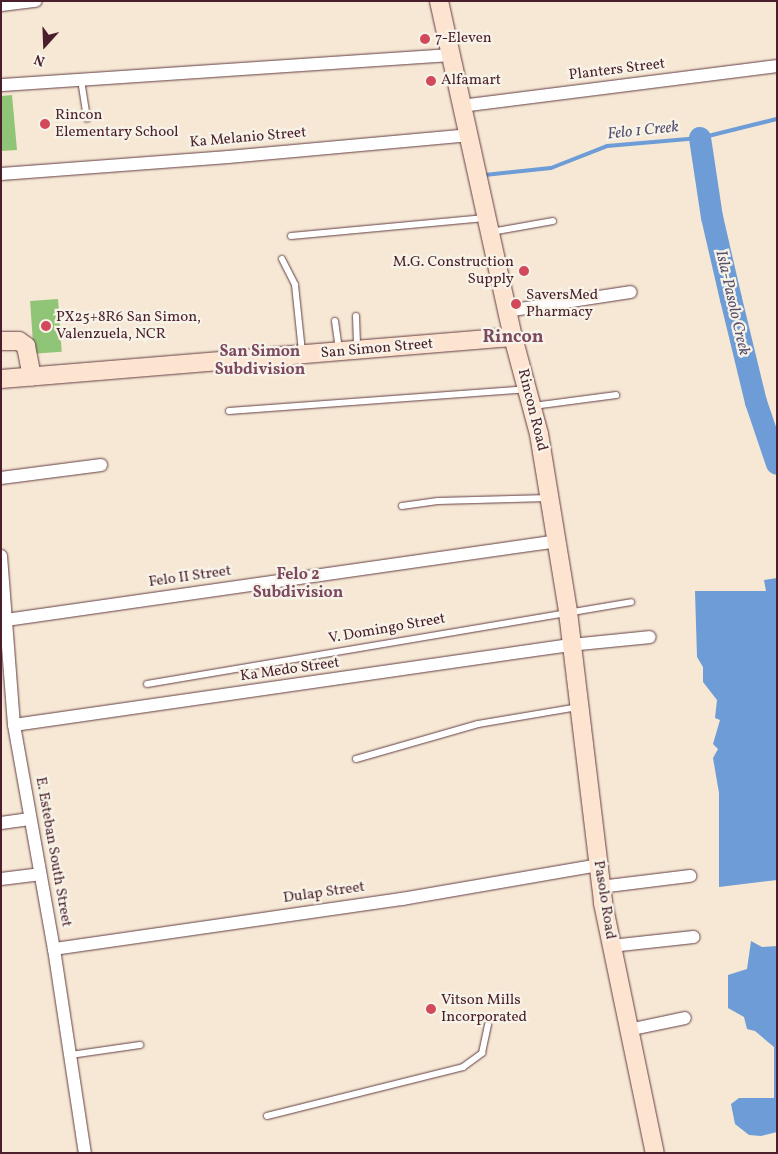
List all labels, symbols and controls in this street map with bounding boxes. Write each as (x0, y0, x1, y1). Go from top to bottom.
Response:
north arrow (20, 20, 70, 70)
place label: 7-Eleven (435, 30, 492, 48)
marker: 7-Eleven (419, 33, 431, 45)
text: N (32, 49, 48, 70)
street label: Planters Street (568, 55, 666, 85)
place label: Alfamart (441, 72, 501, 90)
marker: Alfamart (425, 75, 437, 87)
place label: Rincon Elementary School (55, 106, 179, 141)
marker: Rincon Elementary School (39, 118, 51, 130)
water label: Felo 1 Creek (606, 118, 680, 144)
street label: Ka Melanio Street (189, 124, 307, 152)
water label: Isla-Pasolo Creek (711, 248, 753, 358)
place label: M.G. Construction Supply (393, 253, 514, 288)
marker: M.G. Construction Supply (518, 265, 530, 277)
place label: SaversMed Pharmacy (526, 286, 598, 321)
marker: SaversMed Pharmacy (510, 298, 522, 310)
place label: PX25+8R6 San Simon, Valenzuela, NCR (56, 308, 201, 343)
marker: PX25+8R6 San Simon, Valenzuela, NCR (40, 320, 52, 332)
district label: Rincon (482, 327, 544, 349)
street label: San Simon Street (320, 335, 434, 363)
district label: San Simon Subdivision (215, 342, 305, 380)
street label: Rincon Road (513, 367, 551, 453)
street label: Felo II Street (148, 562, 232, 592)
district label: Felo 2 Subdivision (253, 565, 343, 603)
street label: V. Domingo Street (327, 610, 447, 648)
street label: Ka Medo Street (239, 654, 341, 686)
street label: E. Esteban South Street (31, 776, 75, 928)
street label: Pasolo Road (589, 859, 619, 941)
street label: Dulap Street (282, 878, 366, 908)
place label: Vitson Mills Incorporated (441, 991, 527, 1026)
marker: Vitson Mills Incorporated (425, 1003, 437, 1015)

